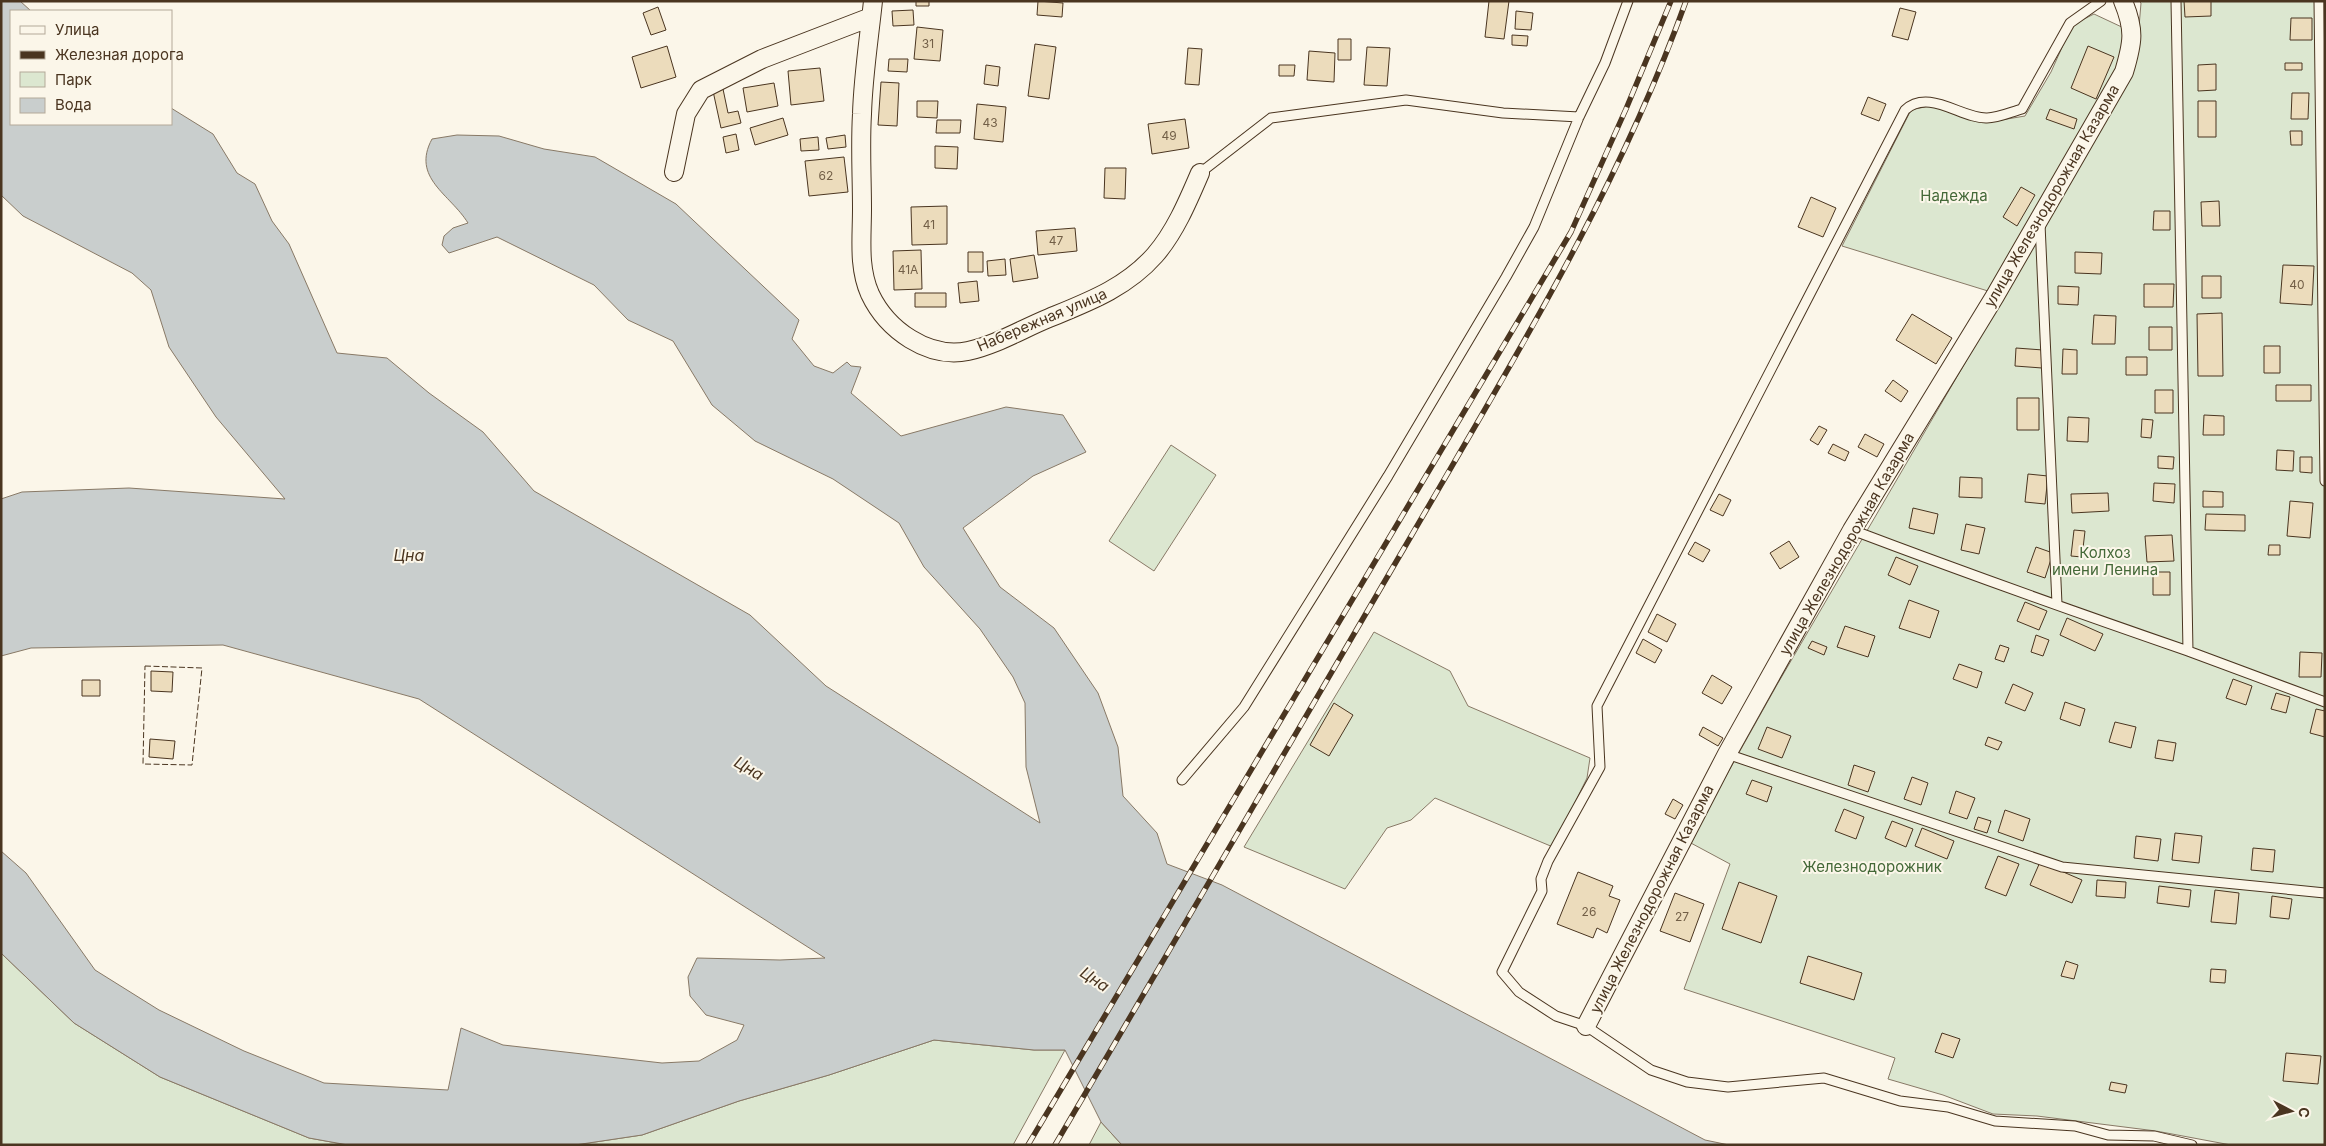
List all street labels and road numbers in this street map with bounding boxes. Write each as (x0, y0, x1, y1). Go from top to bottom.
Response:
street label: улица Железнодорожная Казарма (1980, 81, 2123, 310)
street label: Набережная улица (974, 284, 1110, 356)
street label: улица Железнодорожная Казарма (1775, 429, 1918, 658)
street label: улица Железнодорожная Казарма (1585, 781, 1718, 1016)

